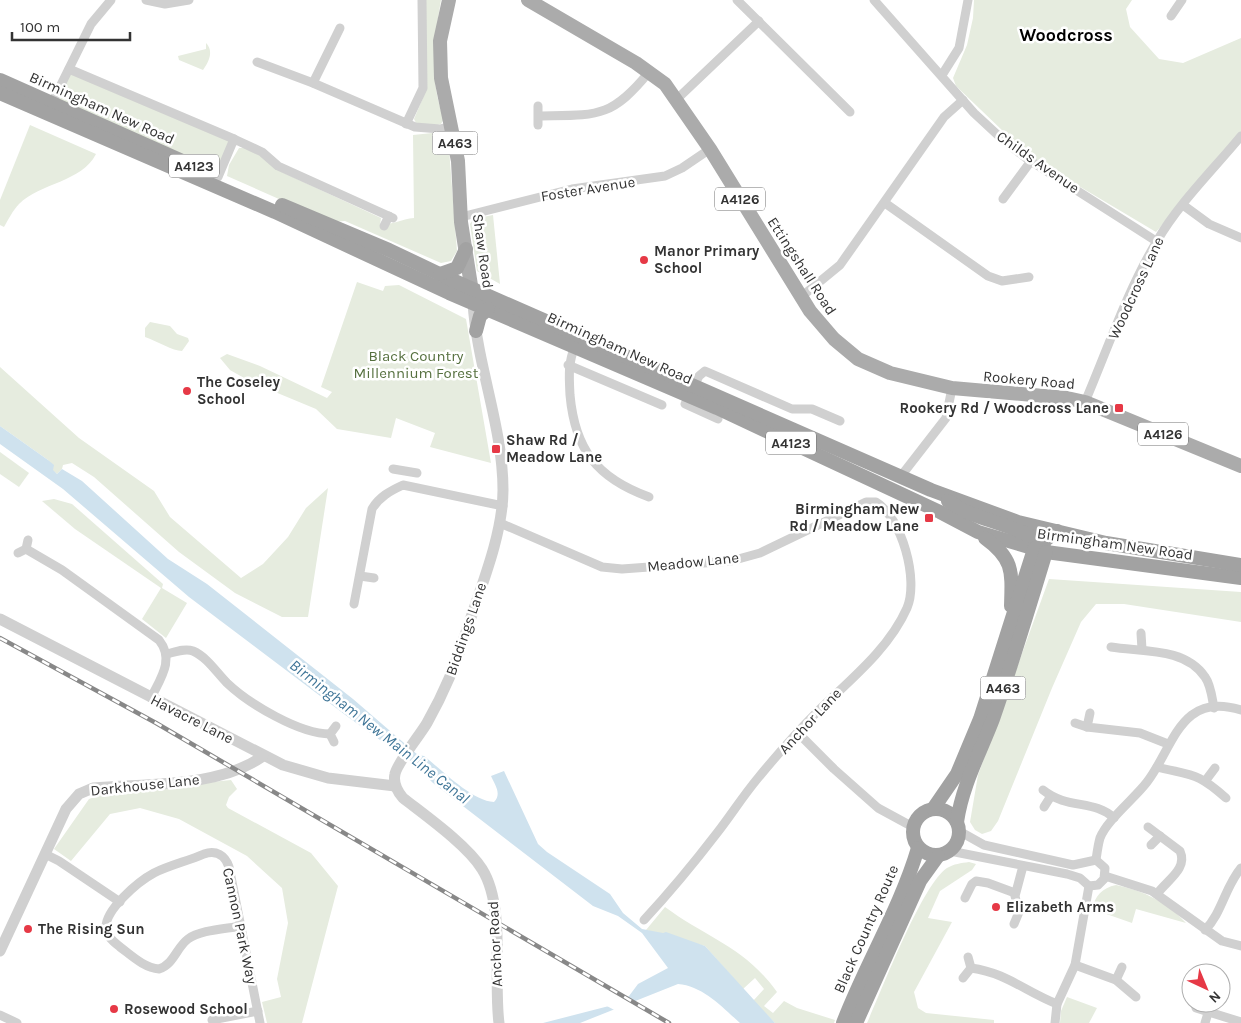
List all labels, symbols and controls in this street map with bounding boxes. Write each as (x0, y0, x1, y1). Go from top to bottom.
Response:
scale bar (12, 10, 130, 42)
text: 100 m (20, 18, 60, 36)
district label: Woodcross (1019, 24, 1113, 46)
street label: Birmingham New Road (27, 68, 177, 148)
street label: Childs Avenue (993, 127, 1083, 197)
road number: A463 (432, 132, 478, 154)
road number: A4123 (169, 154, 219, 178)
street label: Foster Avenue (540, 173, 636, 205)
road number: A4126 (715, 188, 765, 210)
street label: Shaw Road (469, 212, 497, 290)
street label: Ettingshall Road (764, 214, 840, 318)
street label: Woodcross Lane (1104, 234, 1168, 342)
place label: Manor Primary School (654, 242, 760, 277)
marker: Manor Primary School (638, 254, 650, 266)
street label: Birmingham New Road (545, 308, 695, 388)
park label: Black Country Millennium Forest (354, 347, 479, 382)
street label: Rookery Road (982, 367, 1076, 393)
place label: The Coseley School (197, 373, 280, 408)
marker: The Coseley School (181, 385, 193, 397)
place label: Rookery Rd / Woodcross Lane (900, 399, 1109, 417)
marker: Rookery Rd / Woodcross Lane (1113, 402, 1125, 414)
road number: A4126 (1138, 422, 1188, 446)
place label: Shaw Rd / Meadow Lane (506, 431, 602, 466)
road number: A4123 (766, 432, 816, 454)
marker: Shaw Rd / Meadow Lane (490, 443, 502, 455)
place label: Birmingham New Rd / Meadow Lane (789, 500, 920, 535)
marker: Birmingham New Rd / Meadow Lane (923, 512, 935, 524)
street label: Birmingham New Road (1036, 524, 1194, 564)
street label: Meadow Lane (646, 548, 740, 576)
street label: Biddings Lane (442, 580, 490, 678)
water label: Birmingham New Main Line Canal (286, 655, 473, 808)
road number: A463 (980, 676, 1026, 700)
street label: Anchor Lane (775, 684, 845, 758)
street label: Havacre Lane (148, 690, 236, 748)
street label: Darkhouse Lane (90, 770, 200, 800)
street label: Black Country Route (830, 862, 902, 996)
street label: Cannon Park Way (219, 866, 261, 986)
place label: Elizabeth Arms (1006, 898, 1114, 916)
street label: Anchor Road (484, 900, 506, 988)
marker: Elizabeth Arms (990, 901, 1002, 913)
place label: The Rising Sun (38, 920, 145, 938)
marker: The Rising Sun (22, 923, 34, 935)
north arrow (1181, 963, 1231, 1013)
text: N (1205, 987, 1224, 1007)
place label: Rosewood School (124, 1000, 248, 1018)
marker: Rosewood School (108, 1003, 120, 1015)

